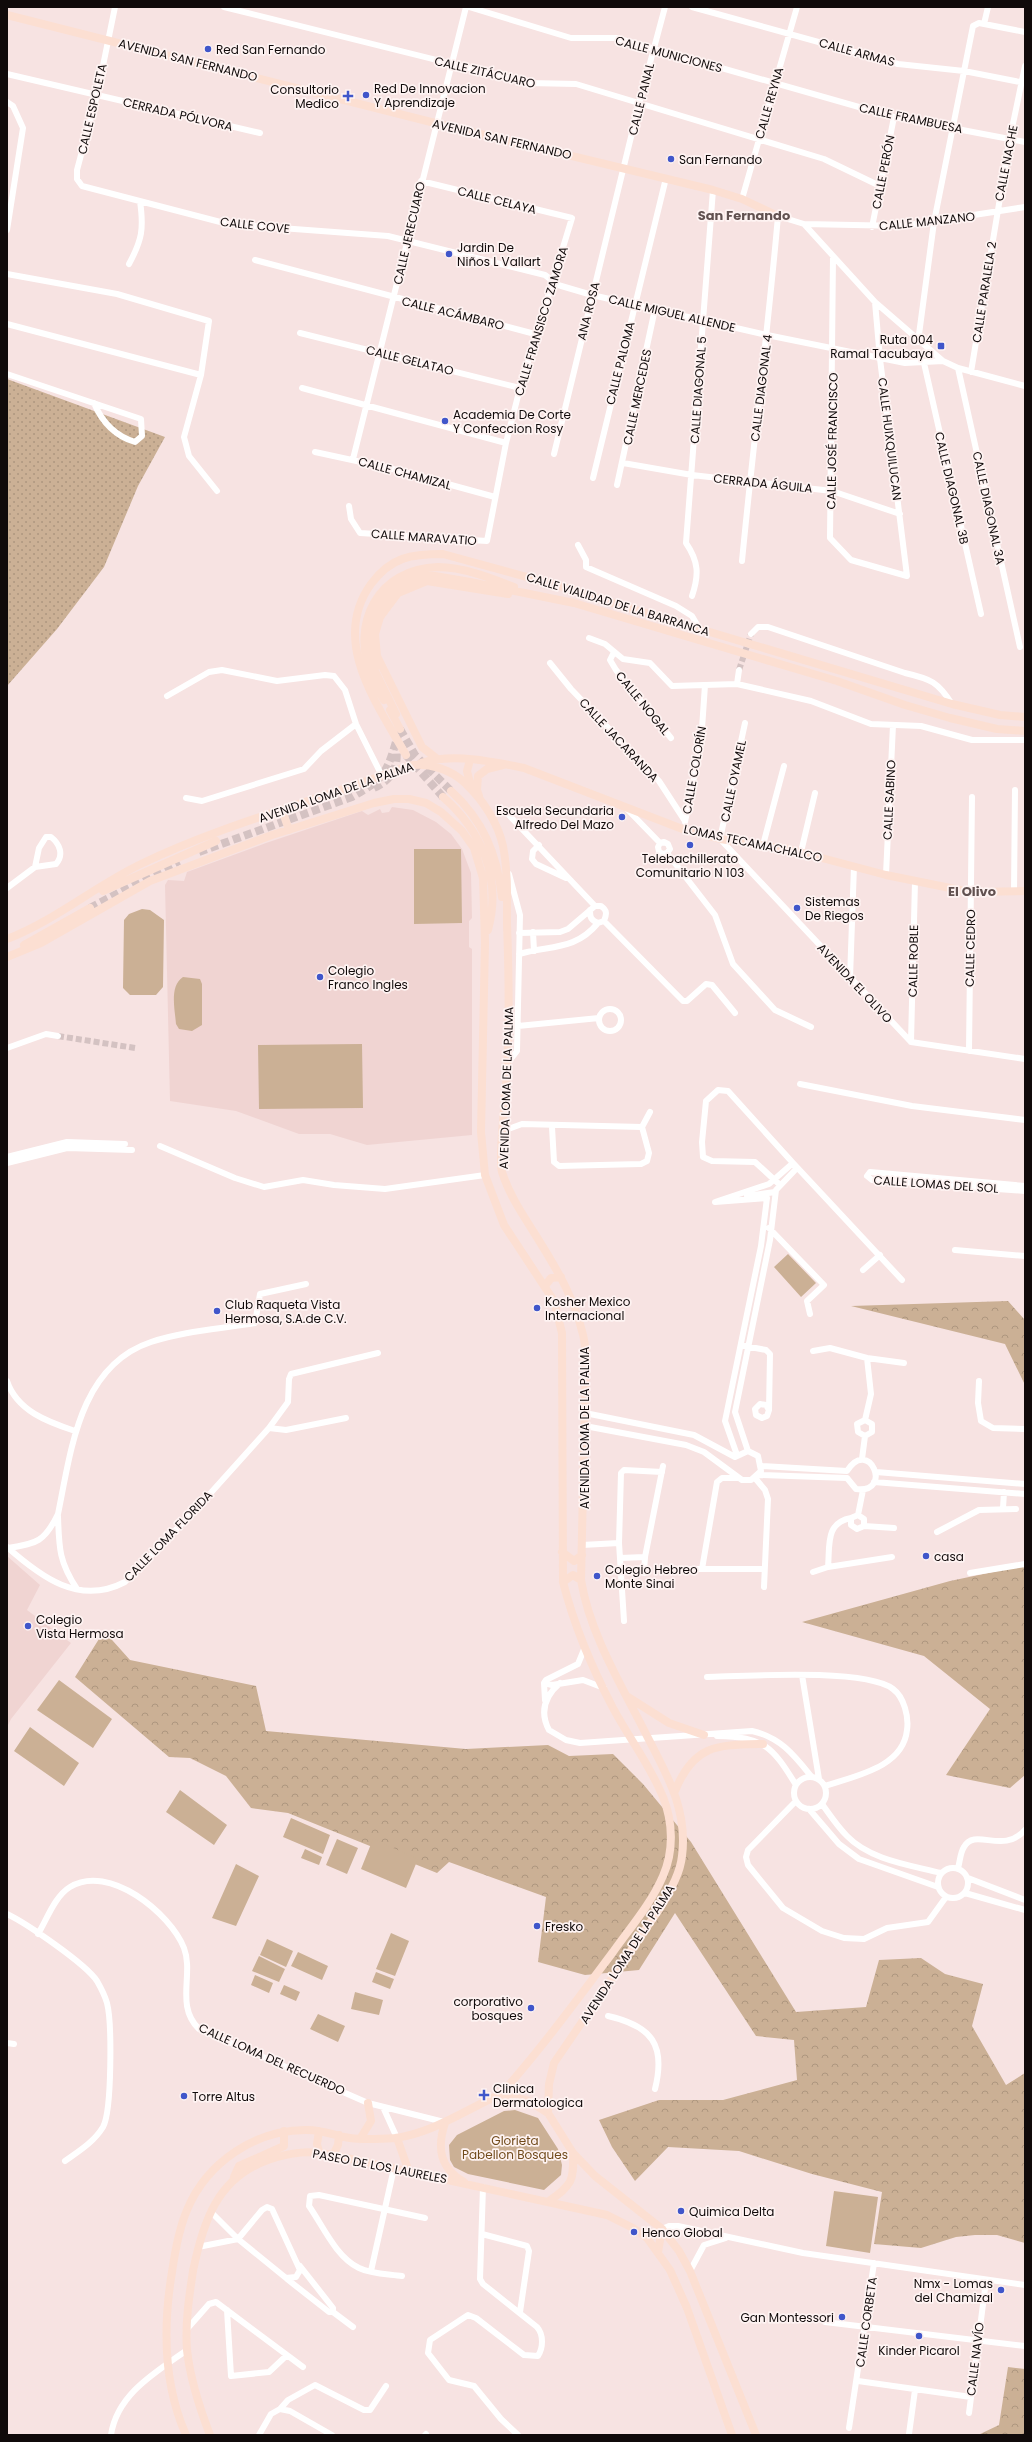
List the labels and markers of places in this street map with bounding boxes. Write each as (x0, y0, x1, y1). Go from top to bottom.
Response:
place label: Red San Fernando (216, 41, 326, 58)
marker: Red San Fernando (203, 44, 213, 54)
place label: Red De Innovacion Y Aprendizaje (374, 80, 486, 111)
place label: Consultorio Medico (270, 81, 339, 112)
marker: Consultorio Medico (342, 90, 354, 102)
marker: Red De Innovacion Y Aprendizaje (361, 90, 371, 100)
place label: San Fernando (679, 151, 763, 168)
marker: San Fernando (666, 154, 676, 164)
place label: Jardin De Niños L Vallart (457, 239, 541, 270)
marker: Jardin De Niños L Vallart (444, 249, 454, 259)
place label: Ruta 004 Ramal Tacubaya (830, 331, 933, 362)
marker: Ruta 004 Ramal Tacubaya (936, 341, 946, 351)
place label: Academia De Corte Y Confeccion Rosy (453, 406, 571, 437)
marker: Academia De Corte Y Confeccion Rosy (440, 416, 450, 426)
place label: Escuela Secundaria Alfredo Del Mazo (496, 802, 614, 833)
marker: Escuela Secundaria Alfredo Del Mazo (617, 812, 627, 822)
marker: Telebachillerato Comunitario N 103 (685, 840, 695, 850)
place label: Telebachillerato Comunitario N 103 (636, 850, 744, 881)
place label: Sistemas De Riegos (805, 893, 864, 924)
marker: Sistemas De Riegos (792, 903, 802, 913)
place label: Colegio Franco Ingles (328, 962, 408, 993)
marker: Colegio Franco Ingles (315, 972, 325, 982)
place label: Kosher Mexico Internacional (545, 1293, 631, 1324)
place label: Club Raqueta Vista Hermosa, S.A.de C.V. (225, 1296, 347, 1327)
marker: Kosher Mexico Internacional (532, 1303, 542, 1313)
marker: Club Raqueta Vista Hermosa, S.A.de C.V. (212, 1306, 222, 1316)
place label: casa (934, 1548, 964, 1565)
marker: casa (921, 1551, 931, 1561)
place label: Colegio Hebreo Monte Sinai (605, 1561, 698, 1592)
marker: Colegio Hebreo Monte Sinai (592, 1571, 602, 1581)
place label: Colegio Vista Hermosa (36, 1611, 124, 1642)
marker: Colegio Vista Hermosa (23, 1621, 33, 1631)
place label: Fresko (545, 1918, 583, 1935)
marker: Fresko (532, 1921, 542, 1931)
place label: corporativo bosques (453, 1993, 523, 2024)
marker: corporativo bosques (526, 2003, 536, 2013)
place label: Clinica Dermatologica (493, 2080, 583, 2111)
place label: Torre Altus (192, 2088, 255, 2105)
marker: Clinica Dermatologica (478, 2089, 490, 2101)
marker: Torre Altus (179, 2091, 189, 2101)
place label: Quimica Delta (689, 2203, 774, 2220)
marker: Quimica Delta (676, 2206, 686, 2216)
place label: Henco Global (642, 2224, 723, 2241)
marker: Henco Global (629, 2227, 639, 2237)
place label: Nmx - Lomas del Chamizal (914, 2275, 993, 2306)
marker: Nmx - Lomas del Chamizal (996, 2285, 1006, 2295)
place label: Gan Montessori (741, 2309, 834, 2326)
marker: Gan Montessori (837, 2312, 847, 2322)
marker: Kinder Picarol (914, 2331, 924, 2341)
place label: Kinder Picarol (878, 2342, 960, 2359)

